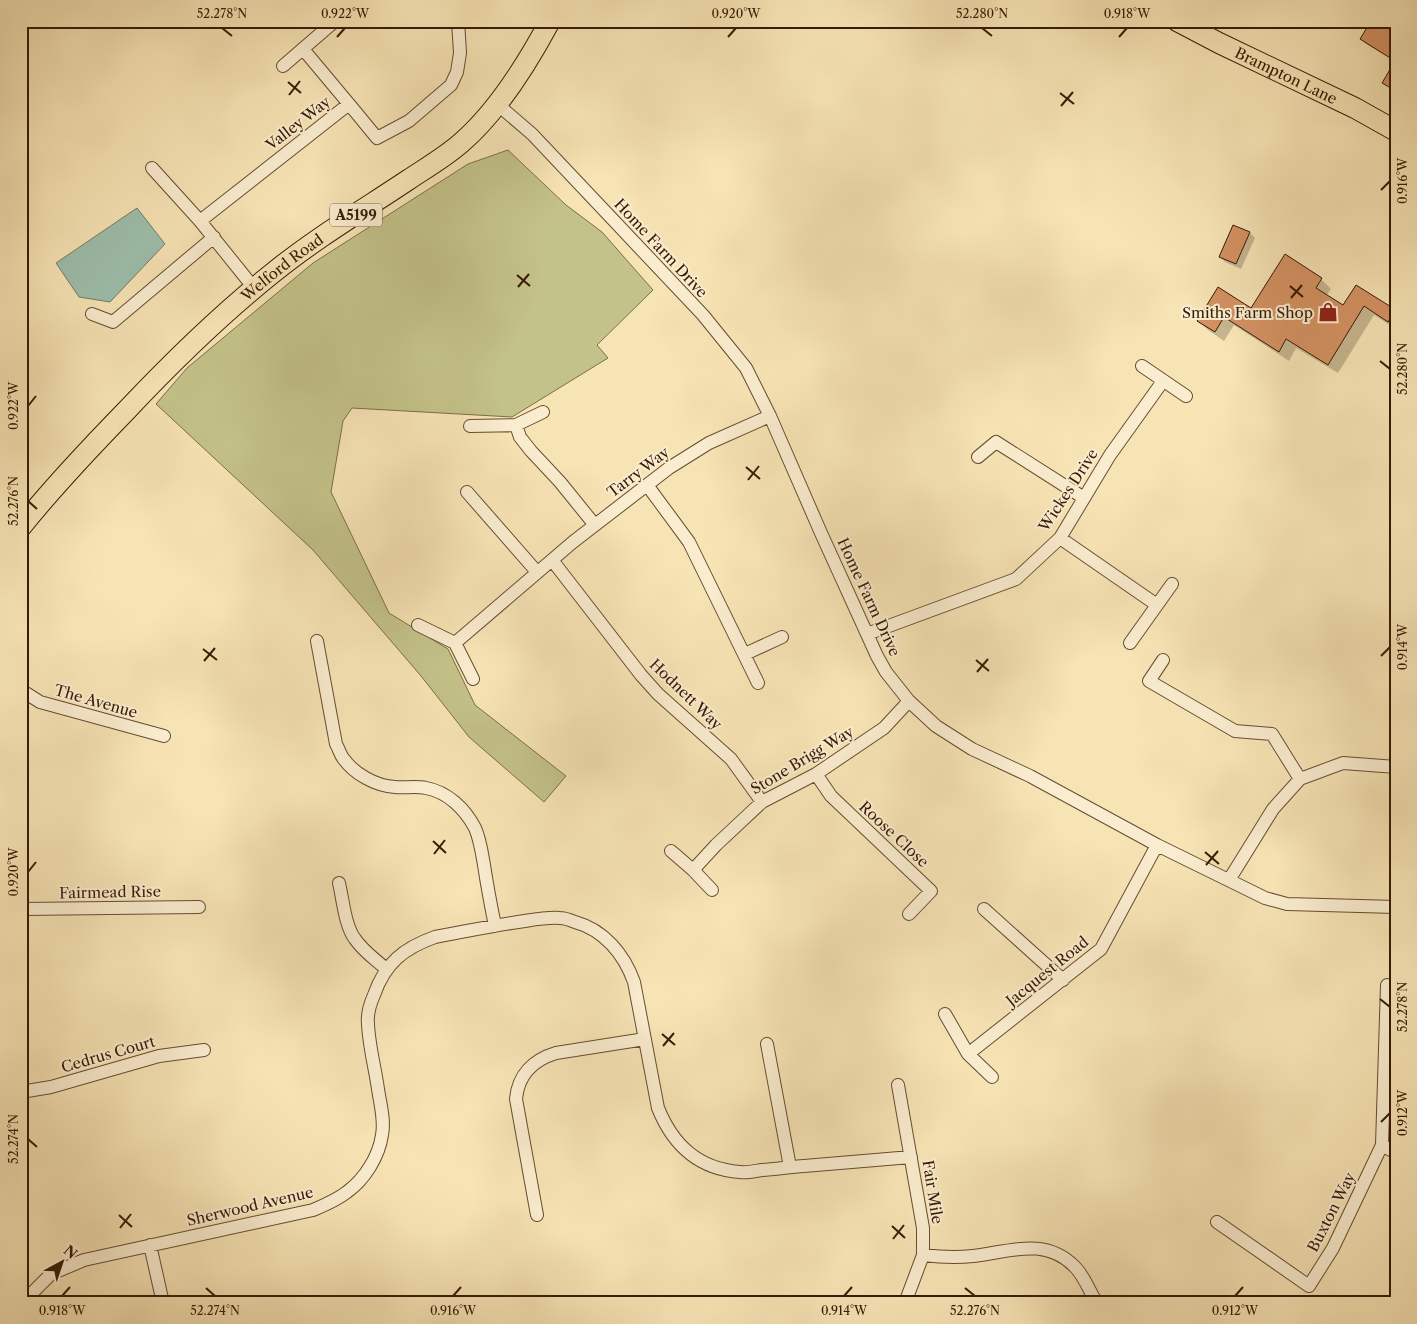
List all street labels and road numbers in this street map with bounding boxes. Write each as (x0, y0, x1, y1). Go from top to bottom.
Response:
street label: Brampton Lane (1232, 43, 1341, 108)
street label: Valley Way (261, 92, 335, 155)
street label: Home Farm Drive (610, 195, 712, 301)
road number: A5199 (330, 204, 382, 226)
street label: Welford Road (236, 229, 327, 306)
street label: Tarry Way (603, 442, 673, 501)
street label: Wickes Drive (1034, 445, 1102, 536)
street label: Home Farm Drive (833, 535, 905, 659)
street label: Hodnett Way (646, 655, 727, 734)
street label: The Avenue (52, 680, 140, 722)
street label: Stone Brigg Way (747, 721, 857, 798)
street label: Roose Close (855, 797, 933, 871)
street label: Fairmead Rise (59, 882, 161, 902)
street label: Jacquest Road (1000, 932, 1092, 1011)
street label: Cedrus Court (59, 1031, 158, 1076)
street label: Fair Mile (919, 1159, 947, 1225)
street label: Buxton Way (1303, 1168, 1359, 1255)
street label: Sherwood Avenue (185, 1182, 315, 1230)

